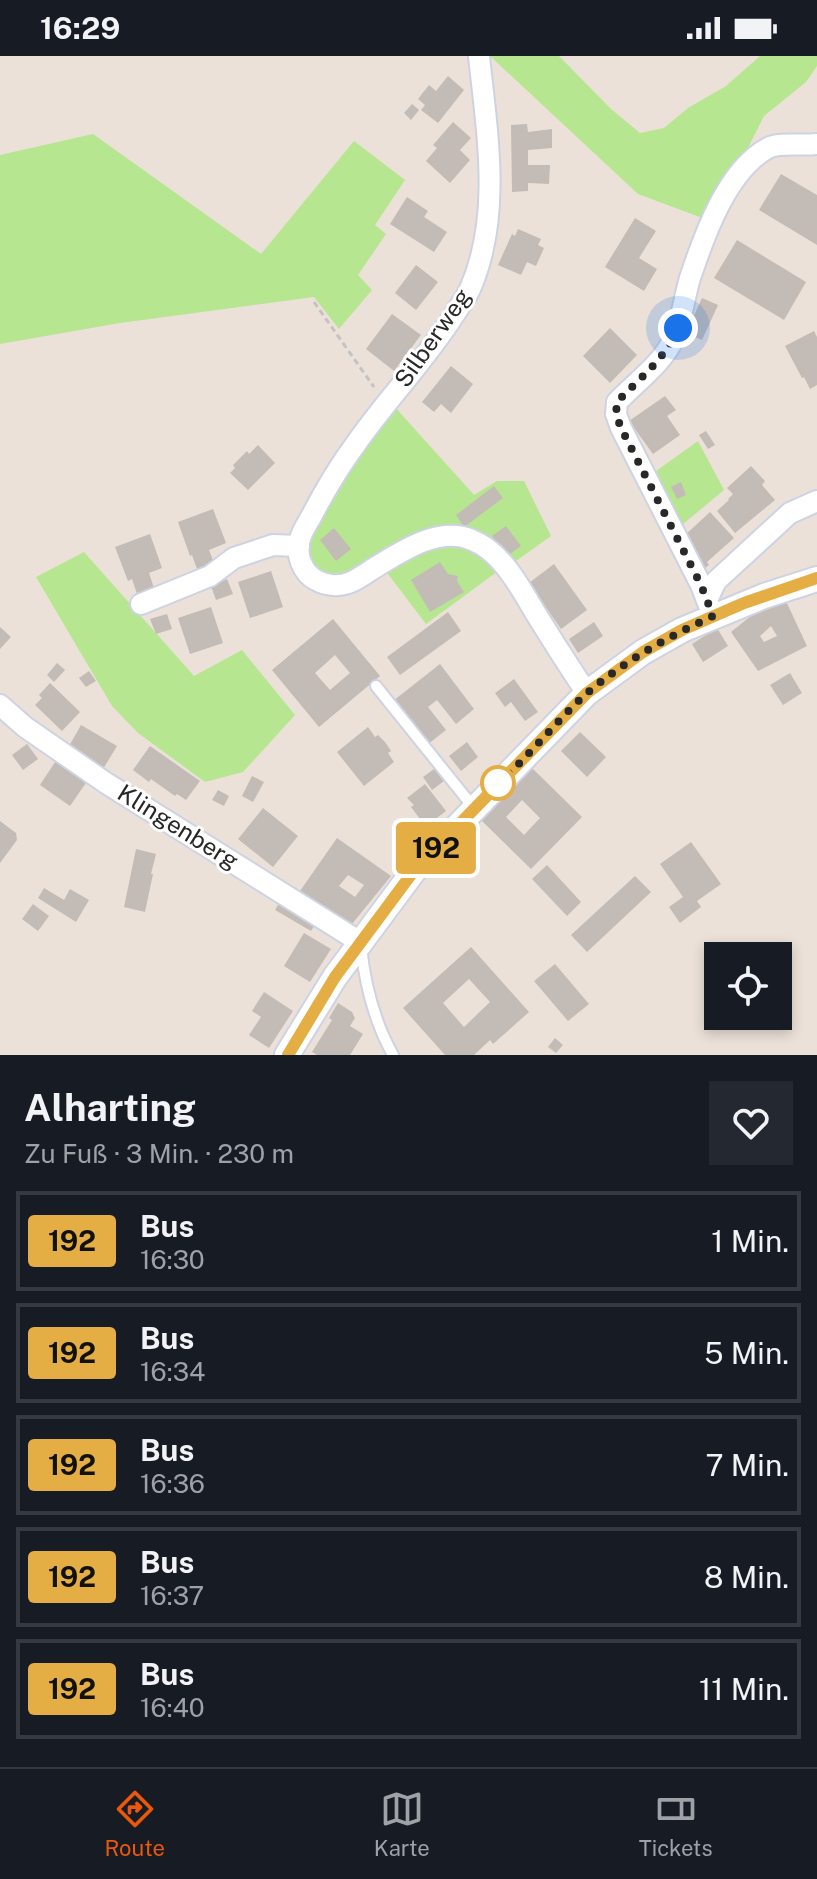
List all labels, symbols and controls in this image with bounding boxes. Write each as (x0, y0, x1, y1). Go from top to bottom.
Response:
text: 16:29 (40, 10, 120, 46)
street label: Silberweg (388, 283, 476, 392)
your location (658, 308, 698, 348)
unlabelled marker (481, 766, 515, 800)
street label: Klingenberg (113, 778, 244, 874)
line badge: 192 (390, 822, 482, 874)
text: 192 (412, 831, 460, 864)
map controls (704, 942, 792, 1030)
button: locate (704, 942, 792, 1030)
button: heart (709, 1081, 793, 1165)
text: Alharting (24, 1085, 196, 1130)
text: Zu Fuß · 3 Min. · 230 m (24, 1138, 294, 1169)
text: Bus (140, 1208, 194, 1244)
text: 1 Min. (711, 1223, 789, 1259)
text: 192 (48, 1224, 96, 1257)
text: 16:30 (140, 1244, 205, 1275)
text: Bus (140, 1320, 194, 1356)
text: 5 Min. (704, 1335, 789, 1371)
text: 192 (48, 1336, 96, 1369)
text: 16:34 (140, 1356, 205, 1387)
text: Bus (140, 1432, 194, 1468)
text: 7 Min. (705, 1447, 789, 1483)
text: 192 (48, 1448, 96, 1481)
text: 16:36 (140, 1468, 205, 1499)
text: Bus (140, 1544, 194, 1580)
text: 8 Min. (704, 1559, 789, 1595)
text: 192 (48, 1560, 96, 1593)
text: 16:37 (140, 1580, 204, 1611)
text: Bus (140, 1656, 194, 1692)
text: 11 Min. (699, 1671, 789, 1707)
text: 192 (48, 1672, 96, 1705)
text: 16:40 (140, 1692, 205, 1723)
tab: Route (104, 1787, 165, 1861)
tab: Karte (374, 1787, 430, 1861)
tab: Tickets (639, 1787, 713, 1861)

